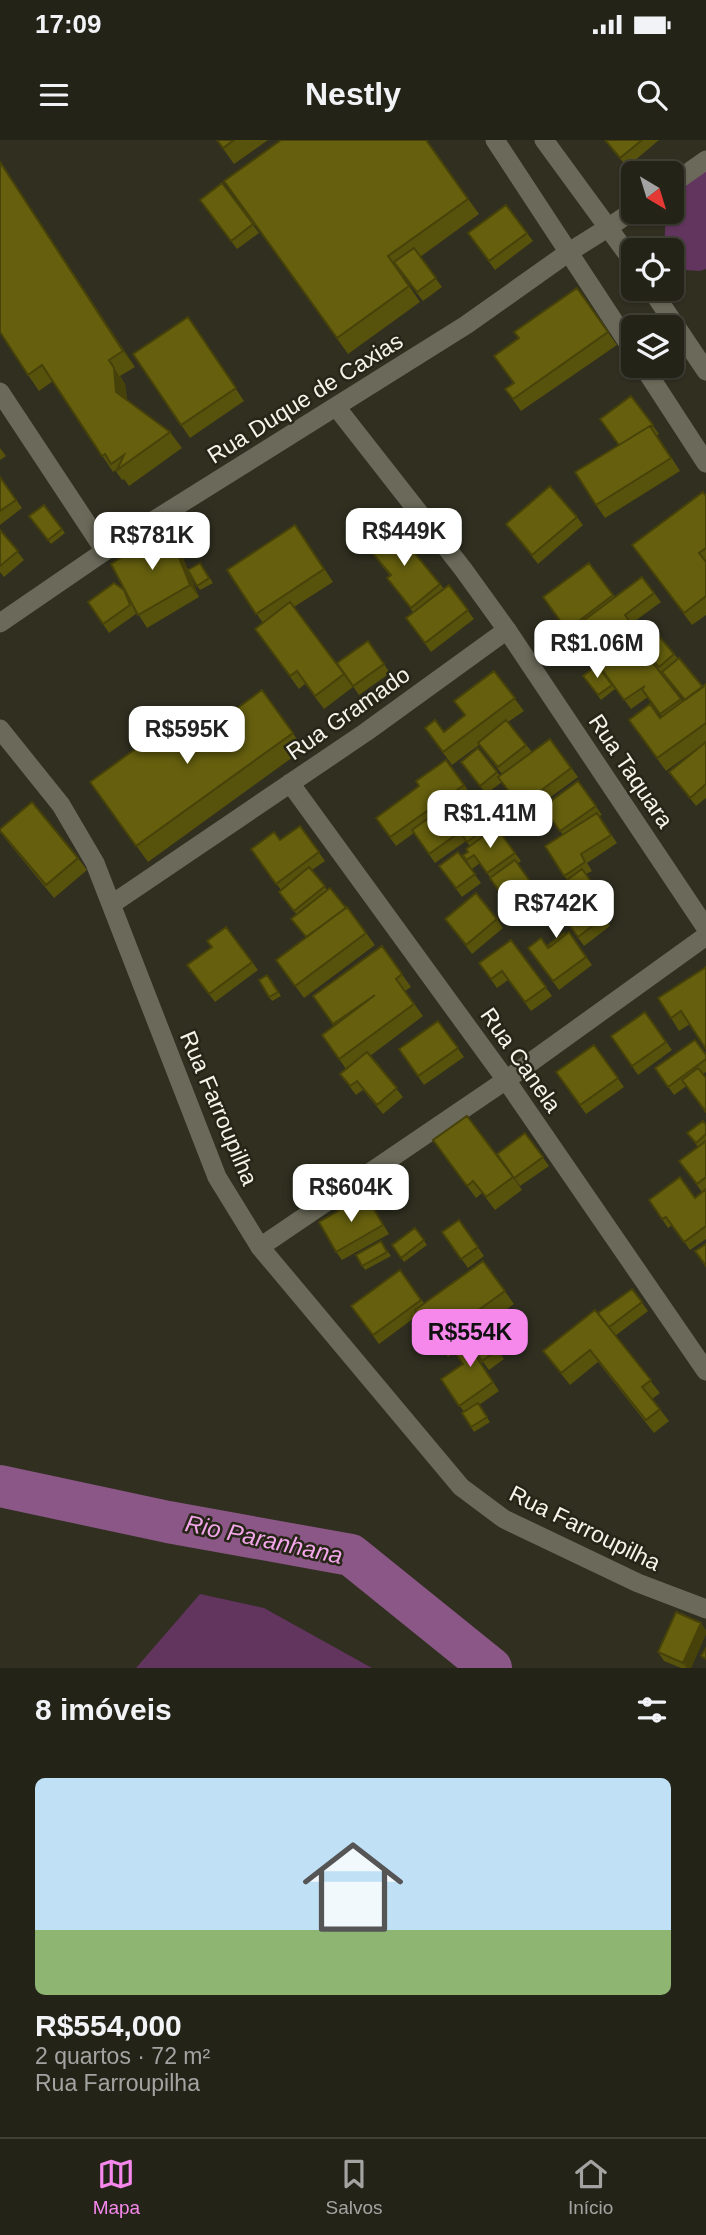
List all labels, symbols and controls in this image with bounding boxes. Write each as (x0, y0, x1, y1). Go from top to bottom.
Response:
text: 17:09 (35, 9, 102, 39)
icon: menu (35, 76, 73, 114)
text: Nestly (305, 76, 401, 112)
icon: search (633, 76, 671, 114)
north arrow (621, 161, 684, 224)
map controls (621, 161, 684, 378)
button: locate (621, 238, 684, 301)
button: layers (621, 315, 684, 378)
street label: Rua Duque de Caxias (203, 327, 407, 469)
pin: R$449K (347, 508, 461, 568)
pin: R$781K (95, 512, 209, 572)
text: R$449K (362, 518, 446, 544)
text: R$781K (110, 522, 194, 548)
pin: R$1.06M (532, 620, 662, 680)
text: R$1.06M (550, 630, 644, 656)
street label: Rua Gramado (281, 661, 415, 765)
pin: R$595K (130, 706, 244, 766)
street label: Rua Taquara (584, 709, 679, 833)
text: R$595K (145, 716, 229, 742)
pin: R$1.41M (425, 790, 555, 850)
text: R$1.41M (443, 800, 537, 826)
pin: R$742K (499, 880, 613, 940)
text: R$742K (514, 890, 598, 916)
street label: Rua Canela (476, 1003, 567, 1117)
street label: Rua Farroupilha (175, 1027, 263, 1189)
pin: R$604K (294, 1164, 408, 1224)
text: R$604K (309, 1174, 393, 1200)
pin: R$554K (413, 1310, 527, 1369)
text: R$554K (428, 1319, 512, 1345)
street label: Rua Farroupilha (505, 1480, 665, 1576)
water label: Rio Paranhana (183, 1509, 345, 1569)
icon: filters (633, 1691, 671, 1729)
text: 8 imóveis (35, 1693, 172, 1726)
icon: home (290, 1824, 416, 1950)
text: R$554,000 (35, 2009, 182, 2042)
text: 2 quartos · 72 m² (35, 2043, 210, 2069)
text: Rua Farroupilha (35, 2070, 200, 2096)
tab: Mapa (93, 2155, 140, 2219)
tab: Salvos (326, 2155, 383, 2219)
tab: Início (568, 2155, 613, 2219)

